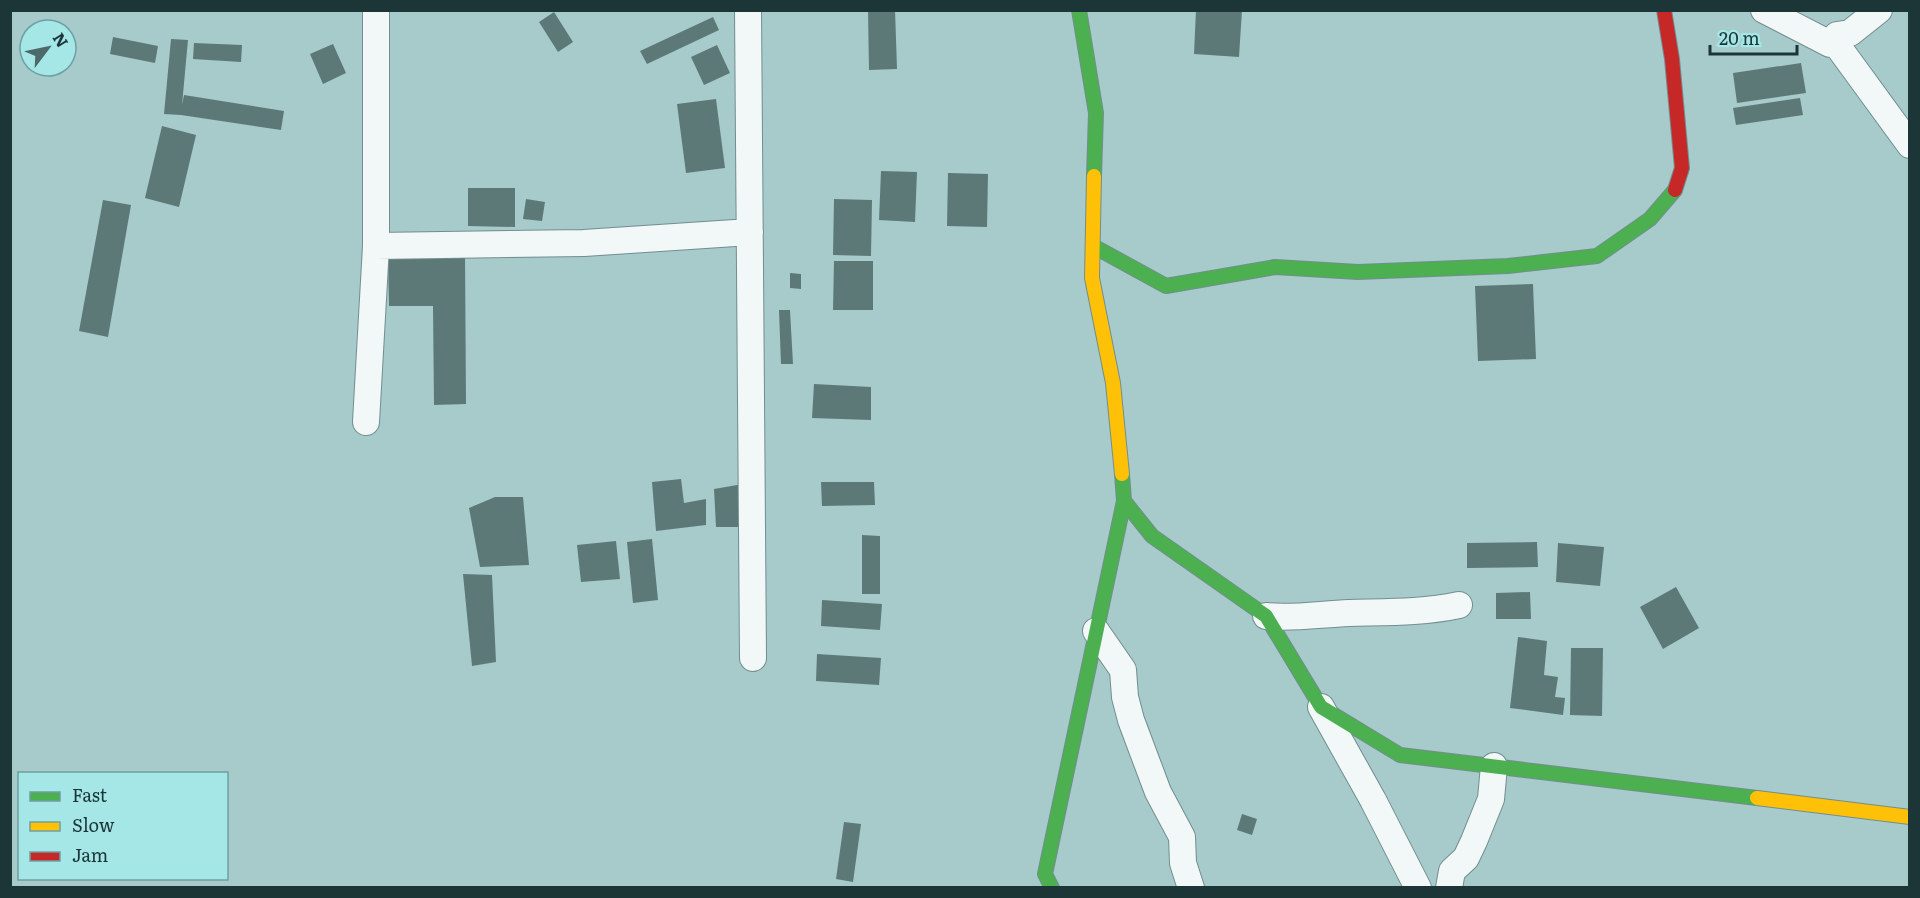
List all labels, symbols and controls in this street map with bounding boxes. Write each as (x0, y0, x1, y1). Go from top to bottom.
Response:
north arrow (18, 18, 78, 78)
scale bar (1710, 18, 1797, 56)
text: 20 m (1719, 24, 1760, 51)
text: N (48, 27, 75, 52)
legend (18, 772, 228, 880)
text: Fast (72, 781, 108, 808)
text: Slow (72, 811, 115, 838)
text: Jam (72, 841, 108, 868)

